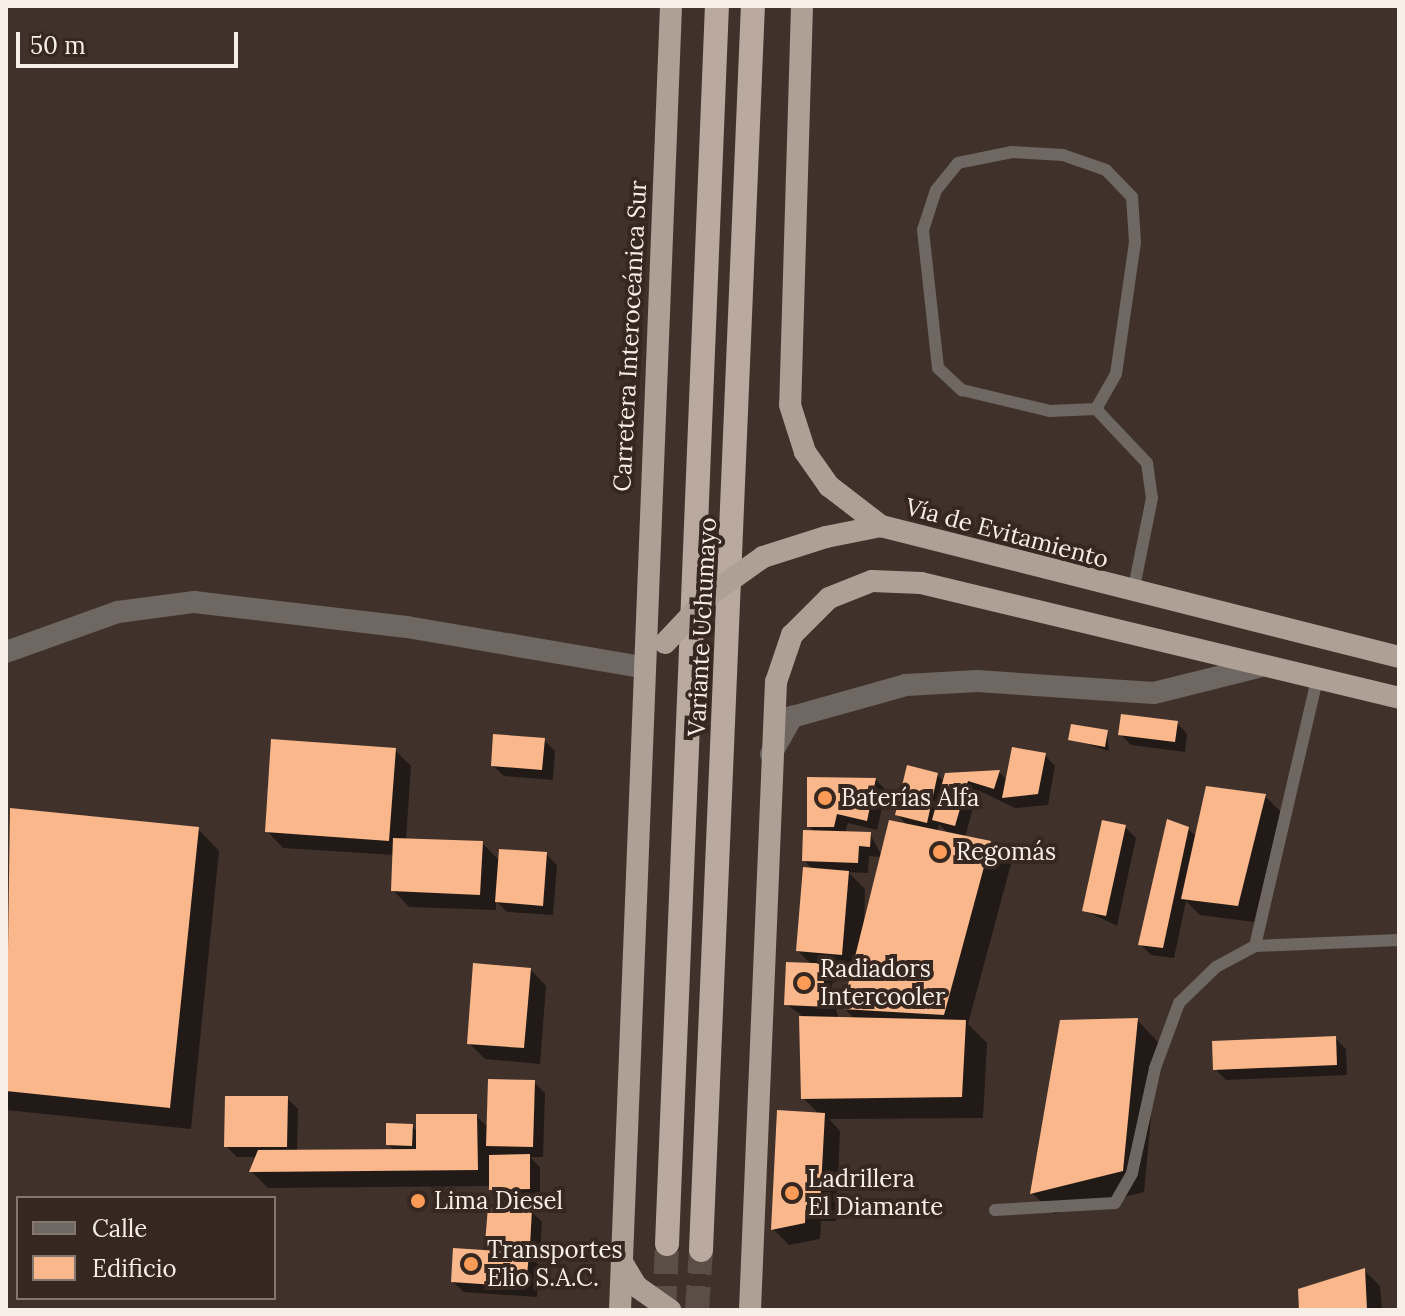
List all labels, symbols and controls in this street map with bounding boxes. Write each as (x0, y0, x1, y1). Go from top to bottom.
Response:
scale bar (20, 16, 242, 66)
text: 50 m (30, 30, 86, 61)
street label: Carretera Interoceánica Sur (607, 180, 653, 492)
street label: Vía de Evitamiento (902, 492, 1112, 574)
street label: Variante Uchumayo (682, 517, 722, 737)
place label: Baterías Alfa (841, 784, 979, 812)
marker: Baterías Alfa (816, 789, 834, 807)
place label: Regomás (956, 838, 1056, 866)
marker: Regomás (931, 843, 949, 861)
place label: Radiadors Intercooler (820, 955, 945, 1011)
marker: Radiadors Intercooler (795, 974, 813, 992)
place label: Ladrillera El Diamante (808, 1165, 943, 1221)
marker: Ladrillera El Diamante (783, 1184, 801, 1202)
place label: Lima Diesel (434, 1187, 563, 1215)
marker: Lima Diesel (409, 1192, 427, 1210)
legend (16, 1196, 276, 1300)
text: Calle (92, 1213, 147, 1244)
place label: Transportes Elio S.A.C. (487, 1236, 623, 1292)
text: Edificio (92, 1253, 177, 1284)
marker: Transportes Elio S.A.C. (462, 1255, 480, 1273)

